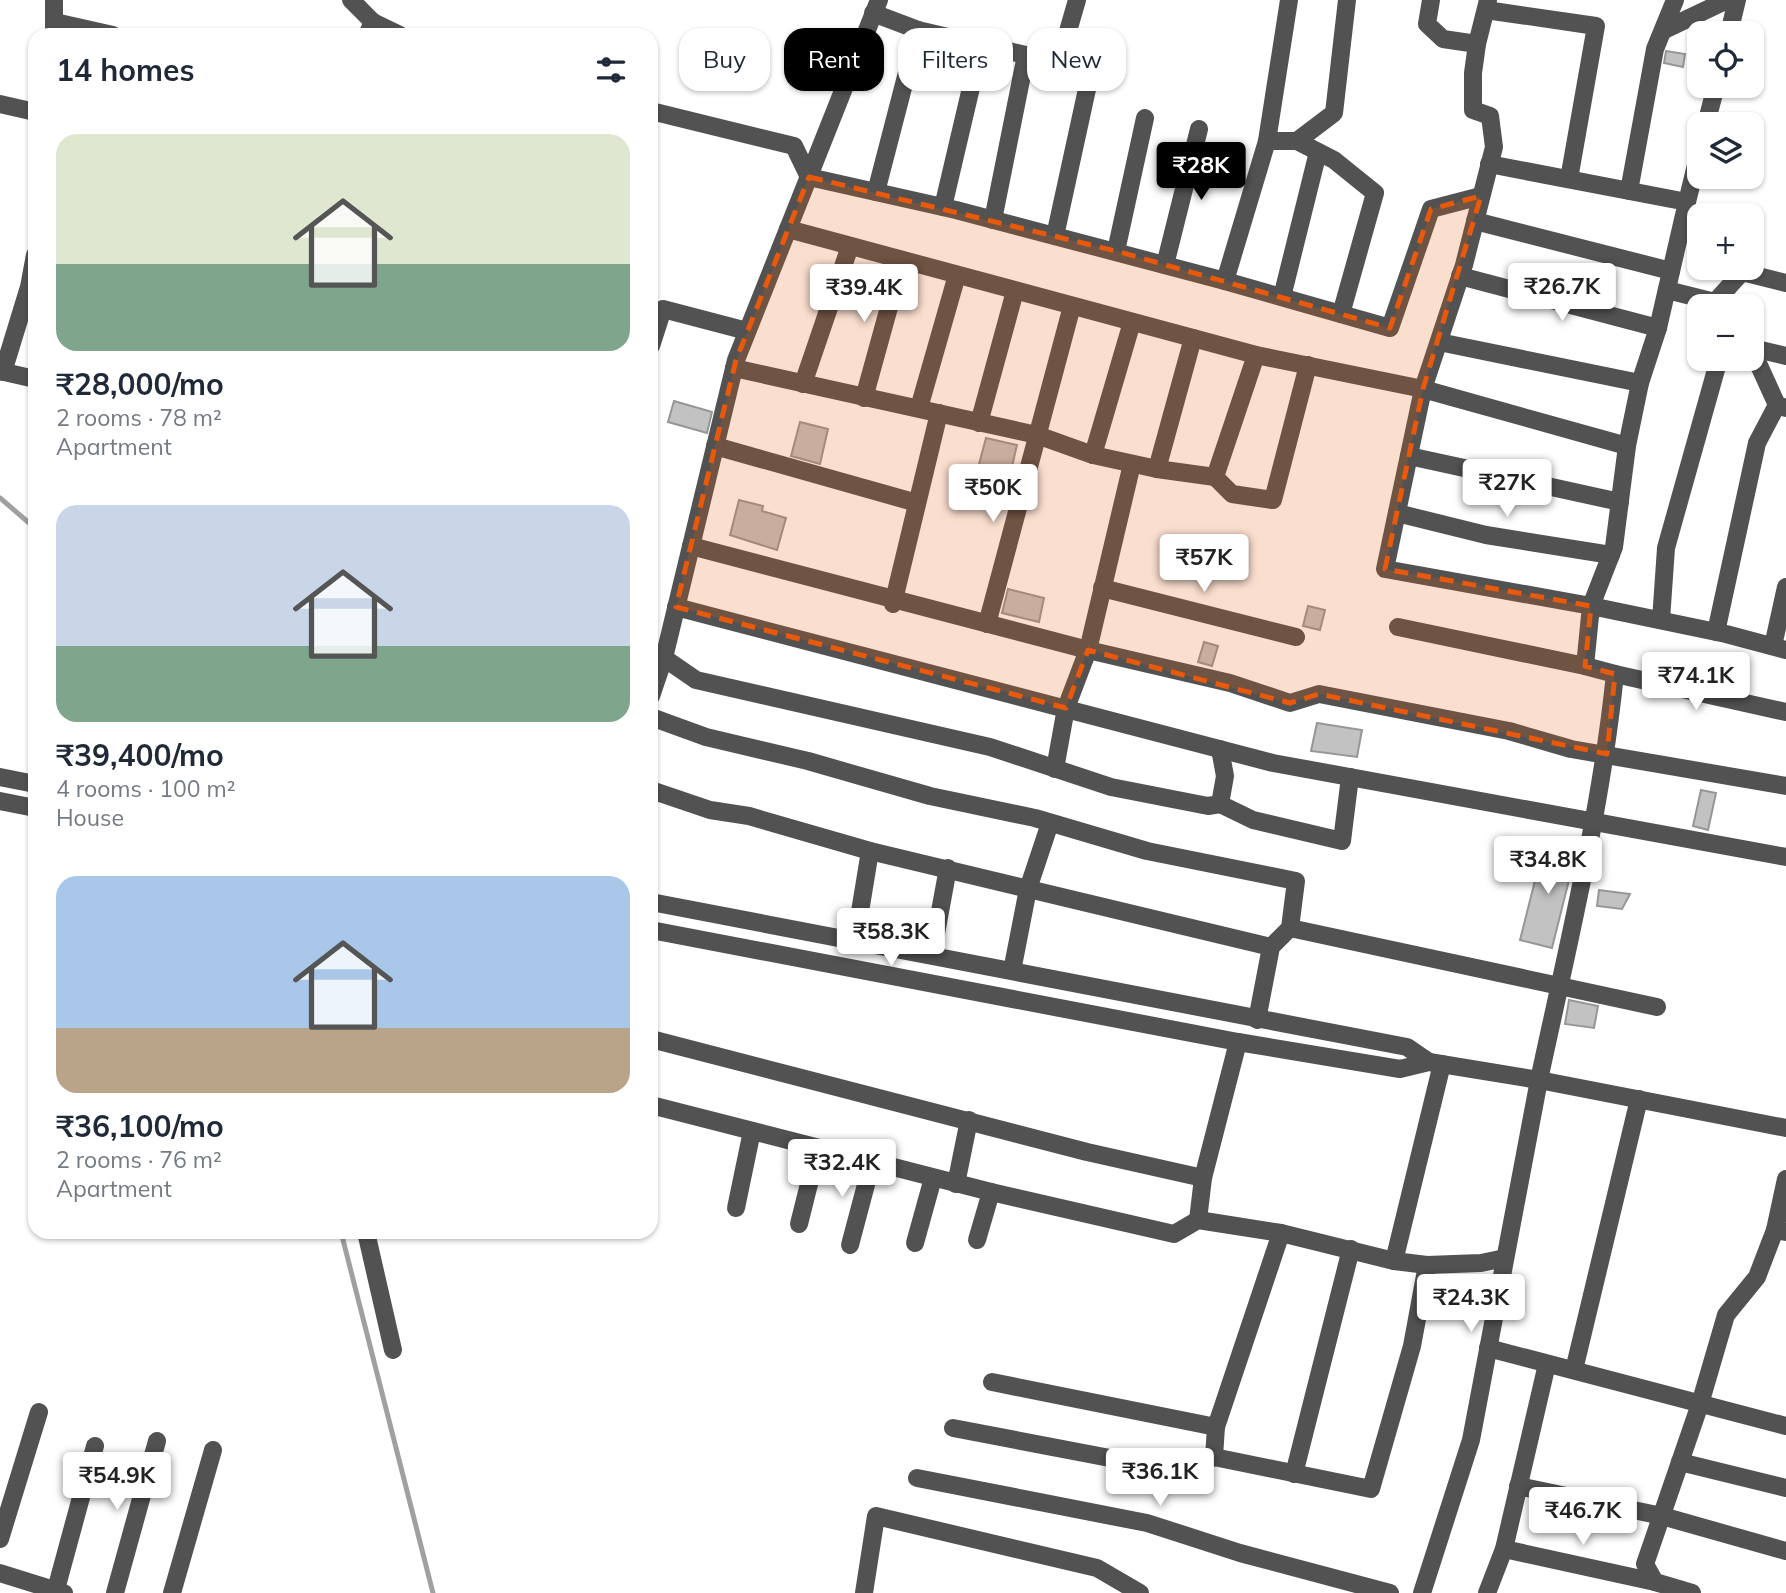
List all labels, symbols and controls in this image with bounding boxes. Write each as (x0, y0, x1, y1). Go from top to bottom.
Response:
map controls (1687, 21, 1764, 371)
button: locate (1687, 21, 1764, 98)
chip: Buy (679, 28, 770, 91)
chip: Rent (784, 28, 884, 91)
chip: Filters (898, 28, 1013, 91)
chip: New (1027, 28, 1126, 91)
text: 14 homes (56, 51, 195, 89)
icon: filters (592, 51, 630, 89)
button: layers (1687, 112, 1764, 189)
pin: ₹28K (1160, 142, 1242, 202)
text: ₹28K (1173, 150, 1229, 179)
icon: home (280, 180, 406, 306)
button: + (1687, 203, 1764, 280)
pin: ₹39.4K (807, 264, 921, 324)
pin: ₹26.7K (1505, 264, 1619, 323)
text: ₹26.7K (1524, 271, 1600, 300)
text: ₹39.4K (826, 272, 902, 301)
button: − (1687, 294, 1764, 371)
text: ₹28,000/mo (56, 365, 224, 403)
text: 2 rooms · 78 m² (56, 403, 222, 432)
text: Apartment (56, 432, 172, 461)
pin: ₹27K (1466, 460, 1548, 519)
pin: ₹50K (952, 464, 1034, 524)
text: ₹27K (1479, 467, 1535, 496)
text: ₹50K (965, 472, 1021, 501)
pin: ₹57K (1163, 534, 1245, 594)
text: ₹57K (1176, 542, 1232, 571)
icon: home (280, 551, 406, 677)
pin: ₹74.1K (1639, 652, 1753, 712)
text: ₹74.1K (1658, 660, 1734, 689)
text: ₹39,400/mo (56, 736, 224, 774)
text: 4 rooms · 100 m² (56, 774, 236, 803)
text: House (56, 803, 124, 832)
pin: ₹34.8K (1491, 836, 1605, 896)
text: ₹34.8K (1510, 844, 1586, 873)
pin: ₹58.3K (834, 908, 948, 968)
text: ₹58.3K (853, 916, 929, 945)
icon: home (280, 922, 406, 1048)
text: ₹36,100/mo (56, 1107, 224, 1145)
pin: ₹32.4K (785, 1140, 899, 1199)
text: 2 rooms · 76 m² (56, 1145, 222, 1174)
text: ₹32.4K (804, 1147, 880, 1176)
text: Apartment (56, 1174, 172, 1203)
pin: ₹24.3K (1414, 1274, 1528, 1334)
text: ₹24.3K (1433, 1282, 1509, 1311)
pin: ₹36.1K (1103, 1448, 1217, 1508)
pin: ₹54.9K (60, 1452, 174, 1512)
text: ₹36.1K (1122, 1456, 1198, 1485)
text: ₹54.9K (79, 1460, 155, 1489)
pin: ₹46.7K (1526, 1488, 1640, 1547)
text: ₹46.7K (1545, 1495, 1621, 1524)

